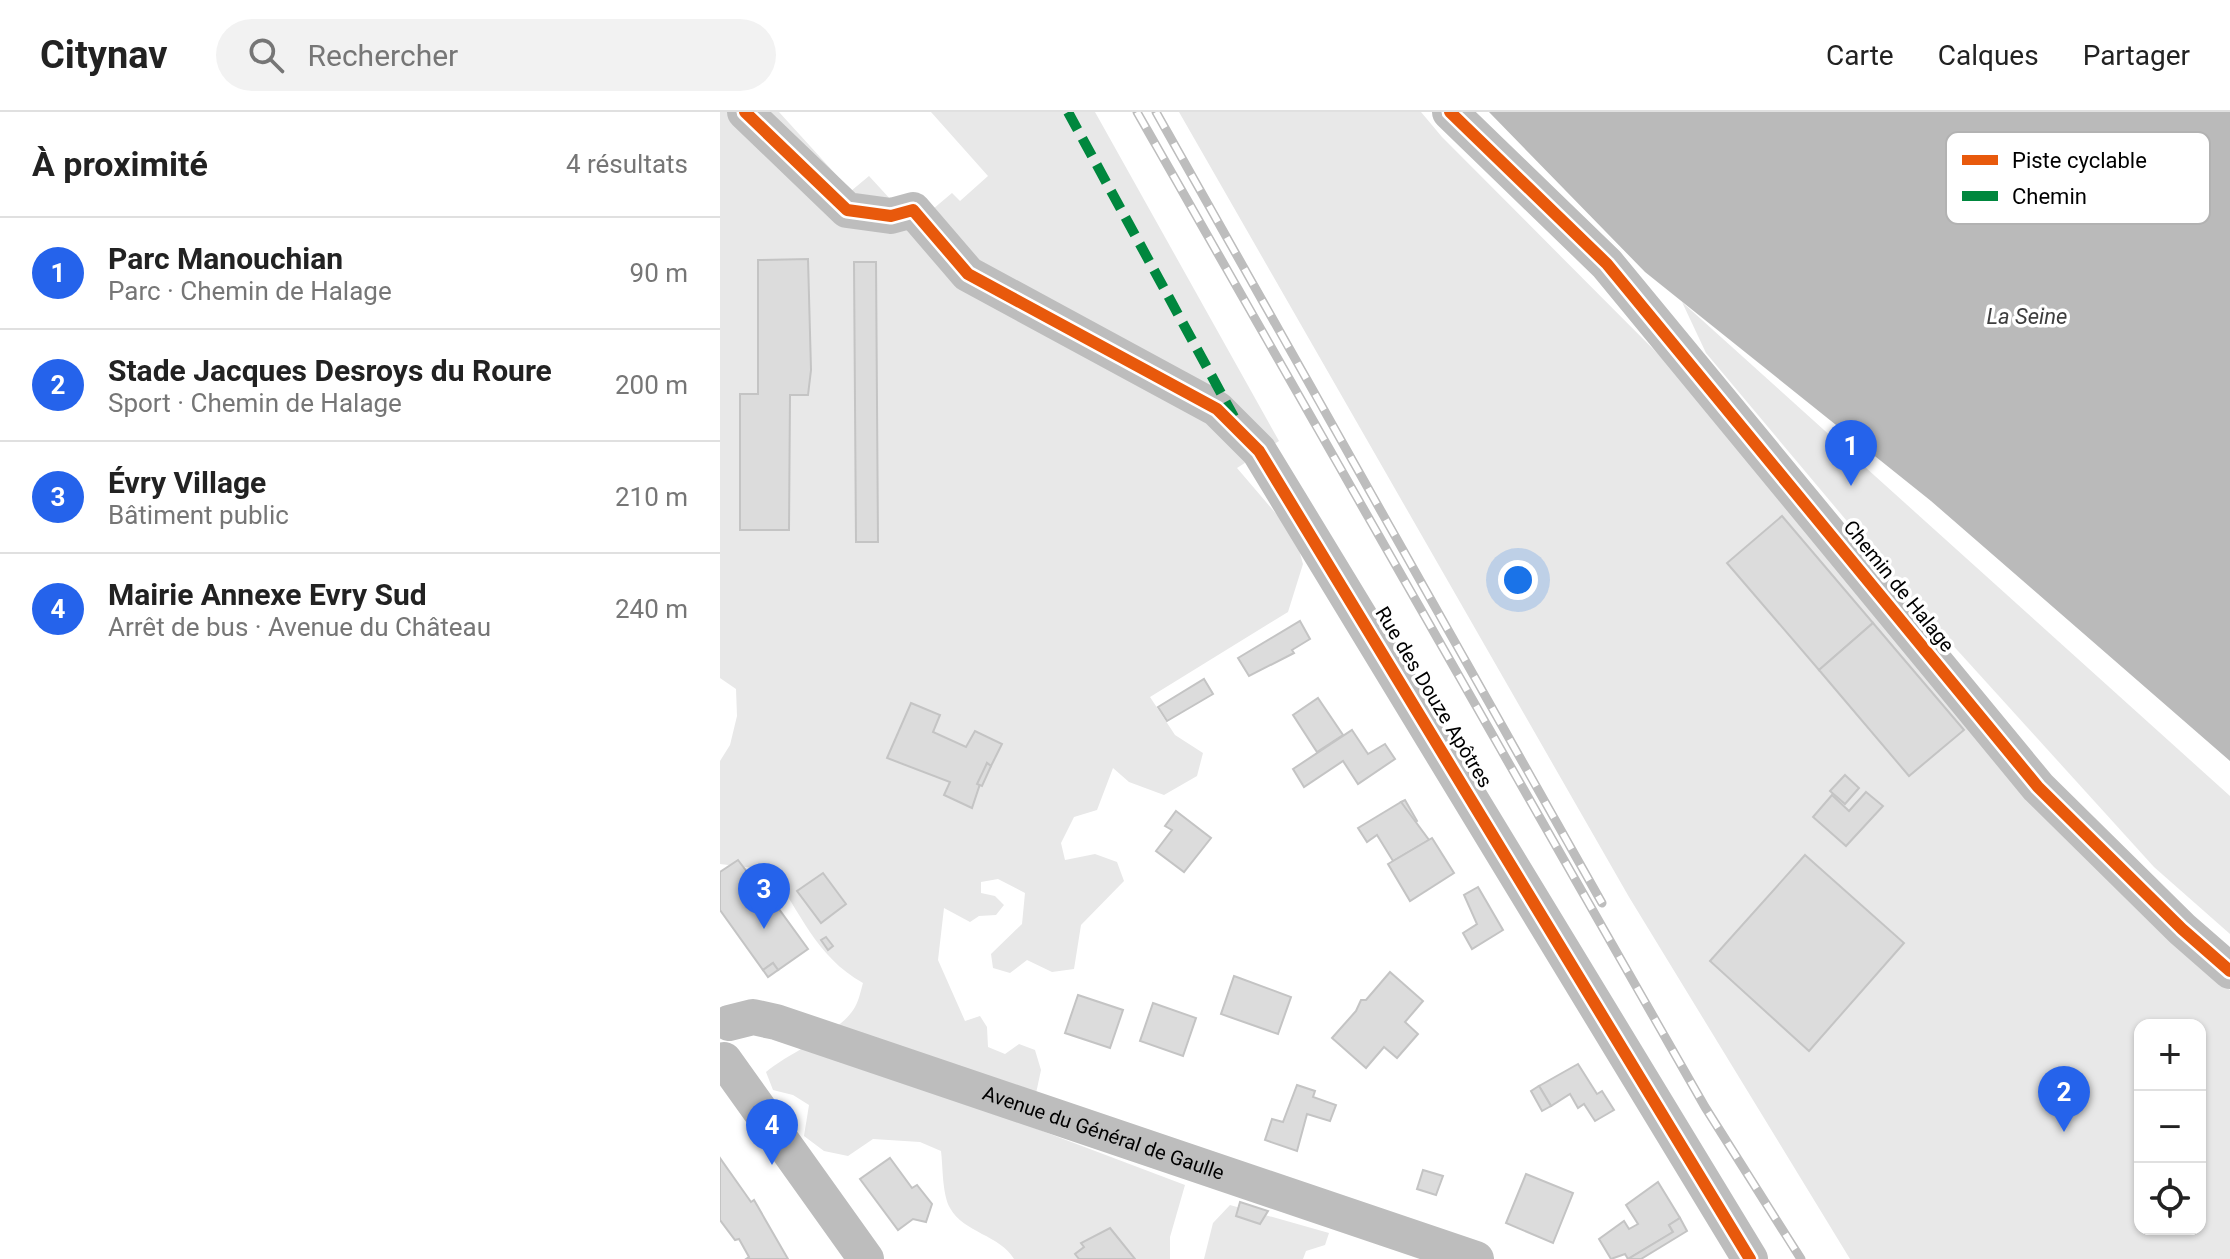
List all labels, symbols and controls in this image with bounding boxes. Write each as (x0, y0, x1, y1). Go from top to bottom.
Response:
search box (216, 19, 776, 91)
text: Citynav (40, 33, 168, 77)
icon: search (244, 33, 288, 77)
text: Rechercher (308, 38, 458, 73)
text: Carte (1826, 39, 1894, 72)
text: Calques (1938, 39, 2039, 72)
text: Partager (2083, 39, 2190, 72)
legend (1946, 132, 2210, 224)
text: À proximité (32, 144, 208, 184)
text: Piste cyclable (2012, 148, 2147, 173)
text: 4 résultats (566, 149, 688, 179)
text: Chemin (2012, 184, 2087, 209)
text: Parc Manouchian (108, 241, 343, 276)
text: 1 (51, 258, 65, 288)
text: 90 m (630, 258, 688, 288)
text: Parc · Chemin de Halage (108, 276, 392, 306)
water label: La Seine (1987, 304, 2067, 329)
text: Stade Jacques Desroys du Roure (108, 353, 552, 388)
text: 2 (51, 370, 65, 400)
text: 200 m (615, 370, 688, 400)
text: Sport · Chemin de Halage (108, 388, 402, 418)
pin: 1 (1825, 420, 1877, 486)
text: Évry Village (108, 465, 266, 500)
text: 3 (51, 482, 65, 512)
text: 210 m (615, 482, 688, 512)
text: Bâtiment public (108, 500, 289, 530)
street label: Chemin de Halage (1839, 515, 1959, 657)
your location (1498, 560, 1538, 600)
text: Mairie Annexe Evry Sud (108, 577, 427, 612)
text: 4 (51, 594, 65, 624)
text: 240 m (615, 594, 688, 624)
street label: Rue des Douze Apôtres (1370, 602, 1498, 792)
text: Arrêt de bus · Avenue du Château (108, 612, 491, 642)
pin: 3 (738, 863, 790, 929)
map controls (2134, 1019, 2206, 1235)
button: + (2134, 1019, 2206, 1091)
pin: 2 (2038, 1066, 2090, 1132)
street label: Avenue du Général de Gaulle (980, 1081, 1227, 1185)
button: − (2134, 1091, 2206, 1163)
pin: 4 (746, 1099, 798, 1165)
button: locate (2134, 1163, 2206, 1235)

